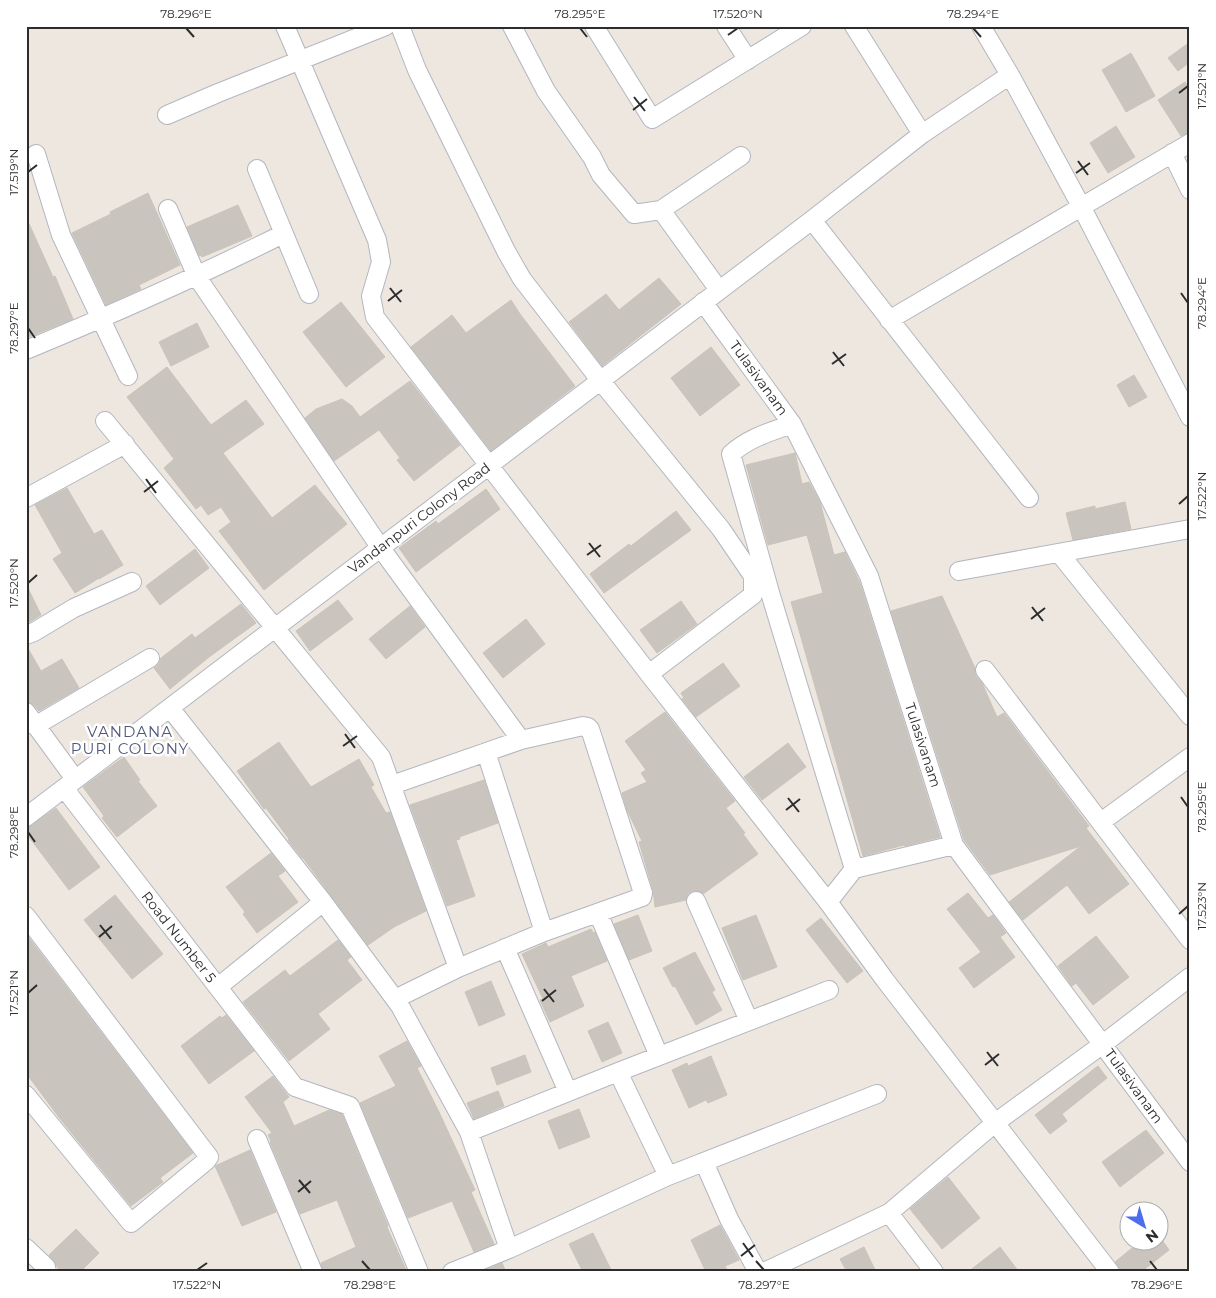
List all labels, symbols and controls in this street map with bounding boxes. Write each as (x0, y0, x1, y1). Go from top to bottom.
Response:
text: 78.296°E (160, 6, 212, 21)
text: 78.295°E (554, 6, 606, 21)
text: 17.520°N (713, 6, 763, 21)
text: 78.294°E (947, 6, 999, 21)
text: 17.521°N (1194, 63, 1209, 109)
text: 17.519°N (6, 149, 21, 195)
text: 78.294°E (1194, 277, 1209, 329)
text: 78.297°E (6, 302, 21, 354)
street label: Tulasivanam (726, 337, 792, 419)
street label: Vandanpuri Colony Road (344, 459, 494, 577)
text: 17.522°N (1194, 472, 1209, 520)
text: 17.520°N (6, 558, 21, 608)
street label: Tulasivanam (901, 700, 945, 790)
district label: VANDANA PURI COLONY (71, 722, 189, 758)
text: 78.295°E (1194, 781, 1209, 833)
text: 78.298°E (6, 806, 21, 858)
text: 17.523°N (1194, 882, 1209, 930)
street label: Road Number 5 (138, 888, 220, 986)
text: 17.521°N (6, 970, 21, 1016)
street label: Tulasivanam (1101, 1045, 1167, 1127)
north arrow (1118, 1200, 1168, 1250)
text: N (1142, 1226, 1162, 1247)
text: 17.522°N (173, 1277, 221, 1292)
text: 78.298°E (344, 1277, 396, 1292)
text: 78.297°E (738, 1277, 790, 1292)
text: 78.296°E (1131, 1277, 1183, 1292)

